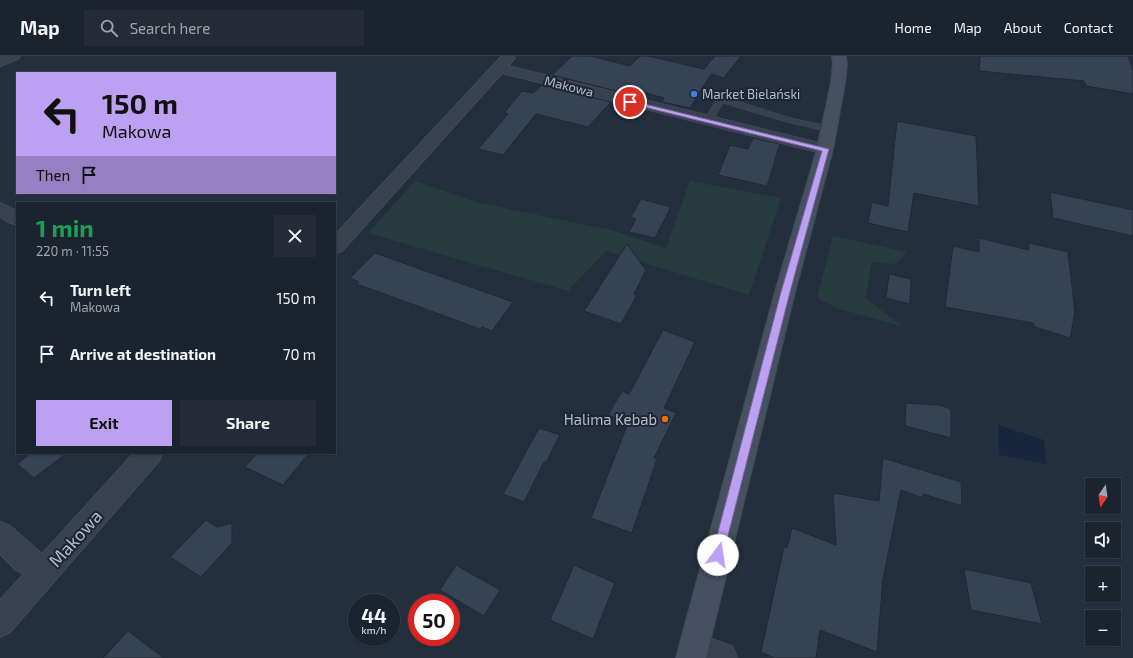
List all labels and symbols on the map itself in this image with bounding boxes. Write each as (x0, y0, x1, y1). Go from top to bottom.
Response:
street label: Makowa (543, 72, 595, 100)
pin (613, 85, 647, 119)
place label: Market Bielański (702, 86, 800, 102)
marker: Market Bielański (689, 89, 699, 99)
place label: Halima Kebab (564, 410, 657, 428)
marker: Halima Kebab (660, 414, 670, 424)
north arrow (1085, 478, 1121, 514)
street label: Makowa (44, 505, 106, 571)
position arrow (697, 534, 739, 576)
speed limit sign: 50 (408, 594, 460, 646)

